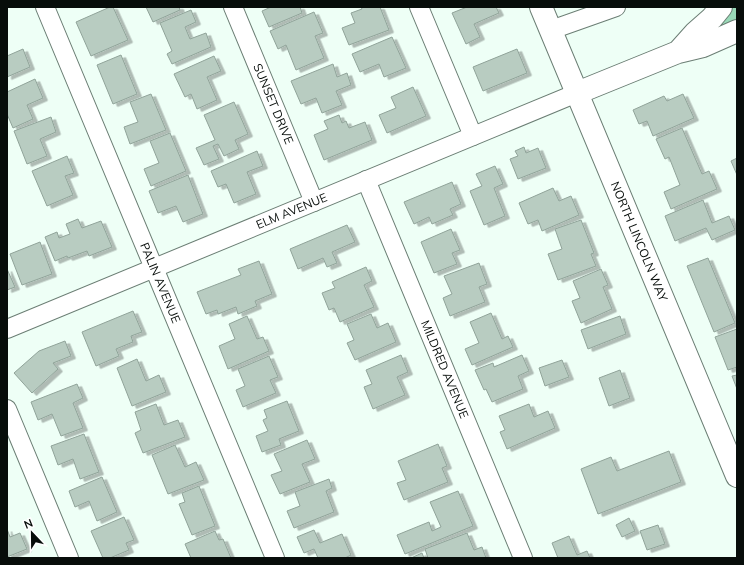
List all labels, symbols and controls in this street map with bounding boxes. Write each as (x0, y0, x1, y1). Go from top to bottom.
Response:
street label: SUNSET DRIVE (250, 61, 297, 146)
street label: NORTH LINCOLN WAY (608, 179, 671, 304)
street label: ELM AVENUE (254, 189, 329, 232)
street label: PALIN AVENUE (137, 240, 184, 325)
street label: MILDRED AVENUE (418, 318, 472, 420)
north arrow (12, 513, 52, 553)
text: N (22, 516, 35, 532)

